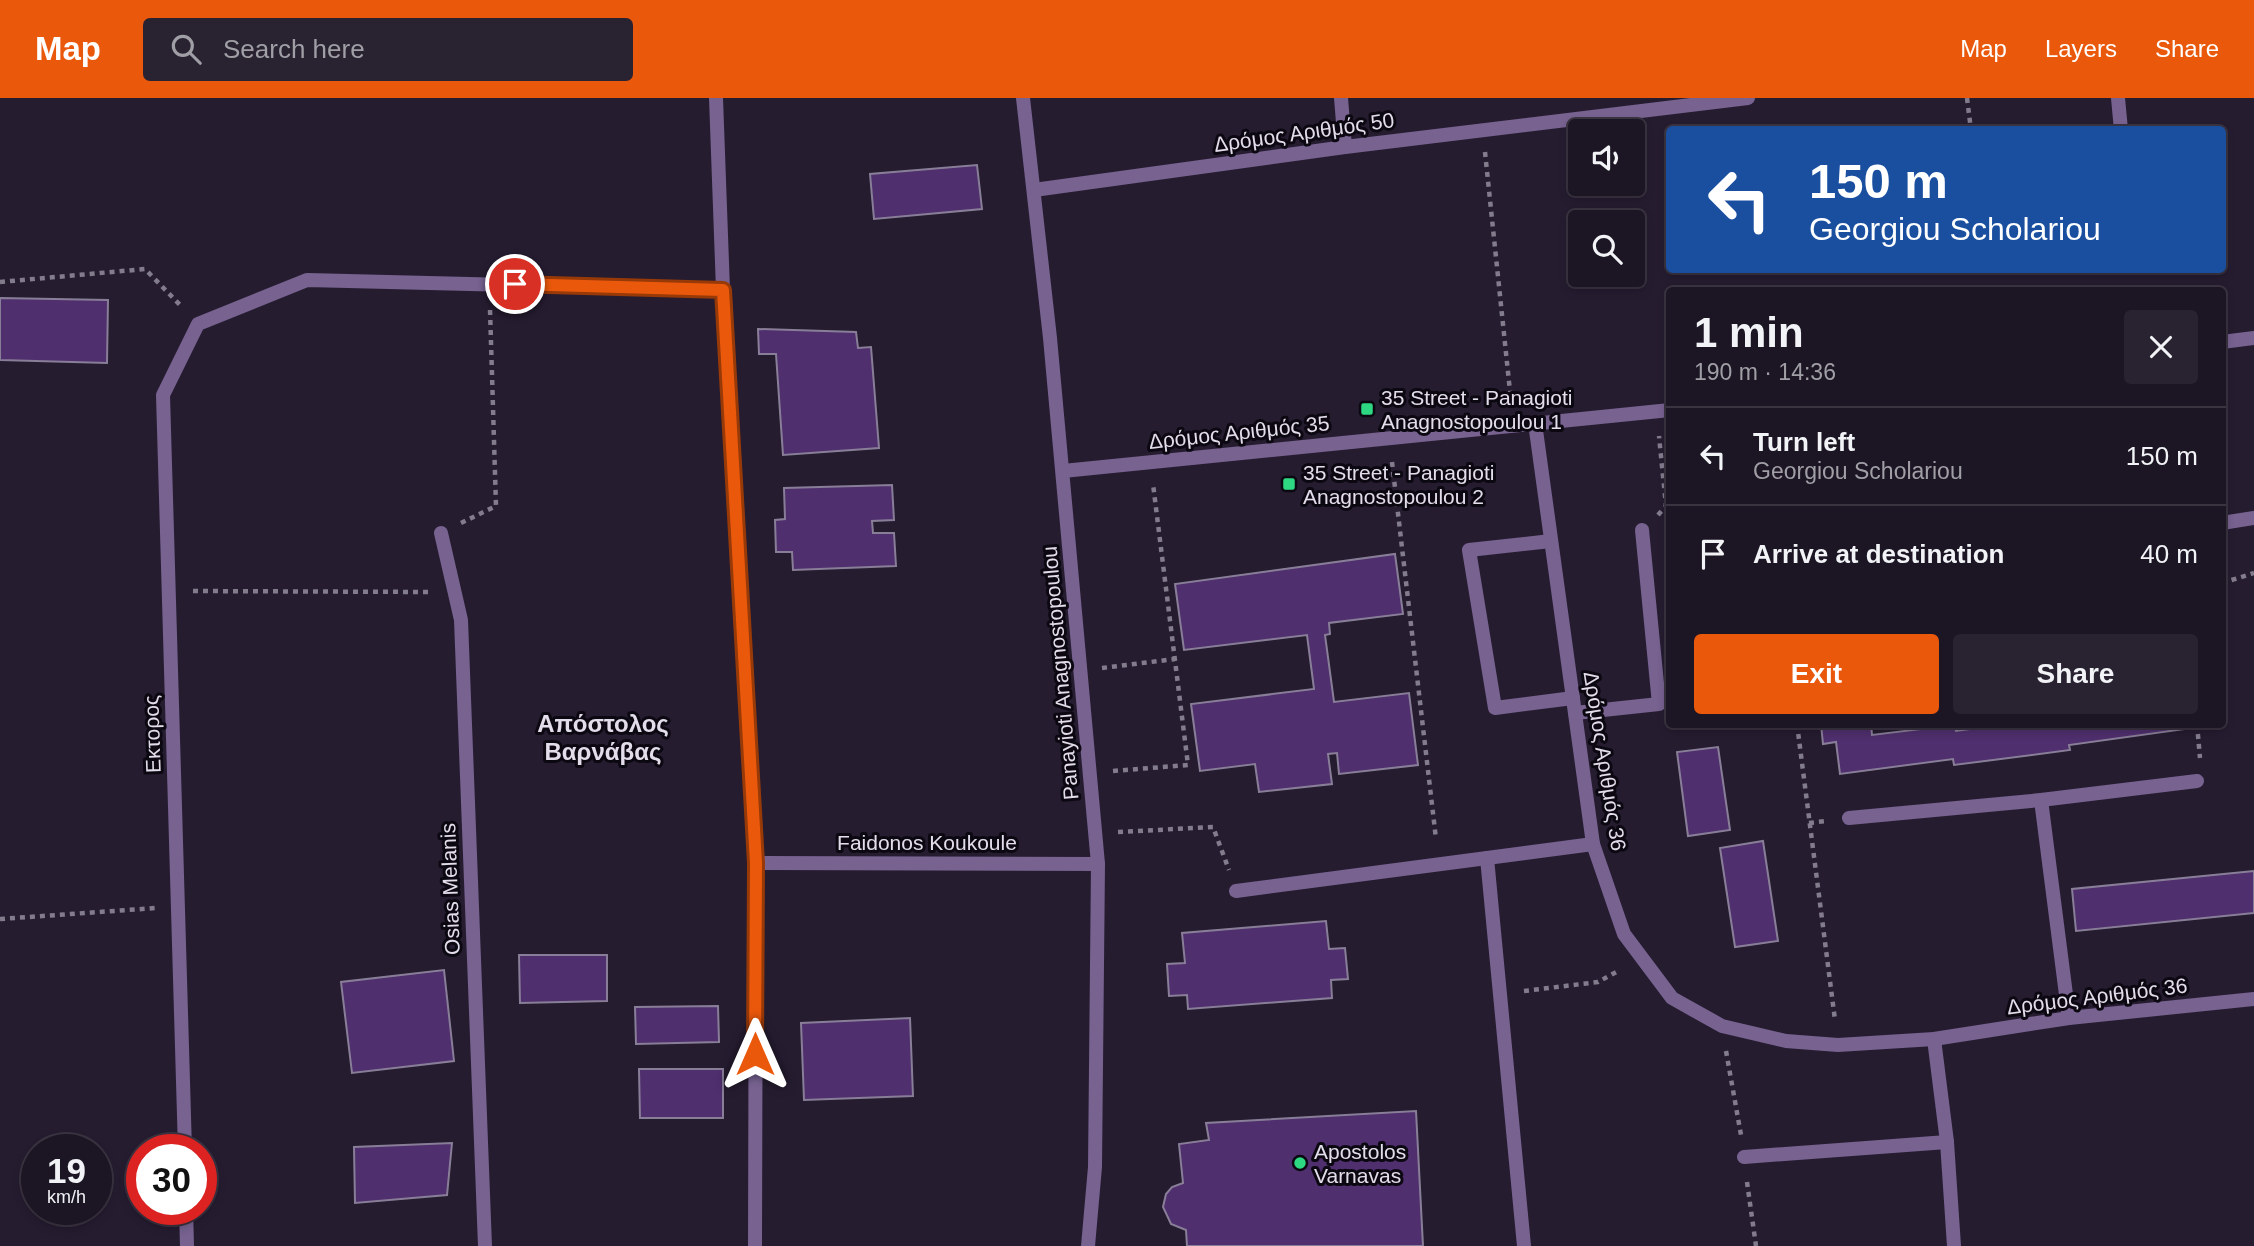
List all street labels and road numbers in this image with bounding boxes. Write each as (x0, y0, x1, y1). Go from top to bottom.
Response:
street label: Δρόμος Αριθμός 50 (1212, 108, 1396, 156)
street label: Δρόμος Αριθμός 35 (1147, 411, 1331, 453)
street label: Panayioti Anagnostopoulou (1037, 545, 1083, 801)
street label: Δρόμος Αριθμός 36 (1579, 670, 1631, 852)
street label: Εκτορος (139, 695, 165, 773)
street label: Osias Melanis (436, 823, 464, 955)
street label: Faidonos Koukoule (837, 831, 1017, 854)
street label: Δρόμος Αριθμός 36 (2005, 974, 2189, 1018)

